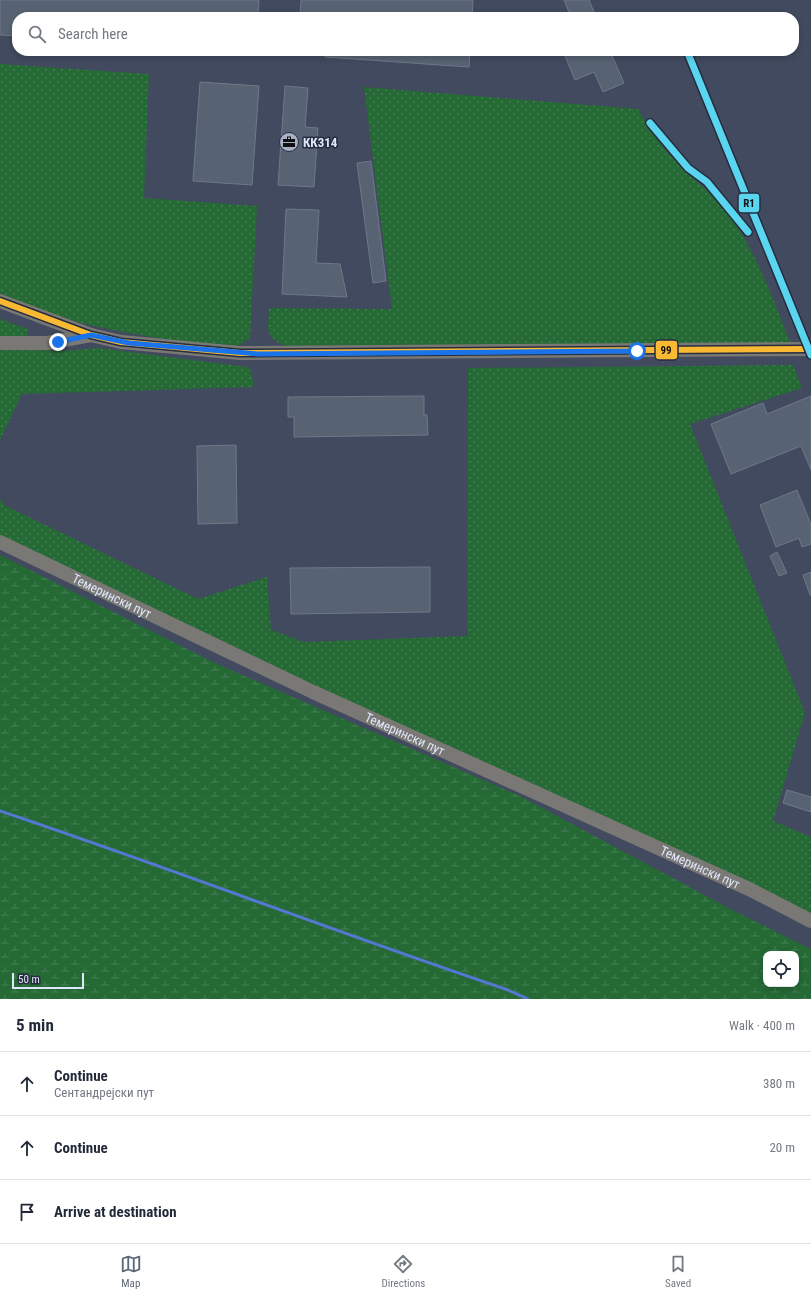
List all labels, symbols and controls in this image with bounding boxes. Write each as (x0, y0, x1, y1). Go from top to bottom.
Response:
search box (12, 12, 799, 56)
icon: search (26, 23, 48, 45)
text: Search here (58, 25, 128, 43)
office icon: КК314 (278, 131, 300, 153)
place label: КК314 (303, 135, 338, 150)
line badge: R1 (738, 193, 760, 213)
text: R1 (743, 197, 755, 210)
route end (49, 333, 67, 351)
line badge: 99 (655, 340, 678, 360)
route start (628, 342, 646, 360)
text: 99 (660, 344, 672, 357)
street label: Темерински пут (70, 571, 154, 622)
street label: Темерински пут (363, 709, 447, 759)
street label: Темерински пут (658, 843, 743, 892)
map controls (763, 951, 799, 987)
button: locate (763, 951, 799, 987)
scale bar (12, 971, 84, 990)
text: 50 m (18, 973, 40, 986)
text: 5 min (16, 1015, 54, 1035)
text: Walk · 400 m (729, 1018, 795, 1033)
text: Continue (54, 1067, 108, 1085)
icon: ahead (16, 1073, 38, 1095)
text: 380 m (763, 1076, 795, 1091)
text: Сентандрејски пут (54, 1085, 154, 1100)
icon: ahead (16, 1137, 38, 1159)
text: Continue (54, 1139, 108, 1157)
text: 20 m (769, 1140, 795, 1155)
icon: arrive (16, 1201, 38, 1223)
text: Arrive at destination (54, 1203, 177, 1221)
tab: Map (120, 1253, 142, 1290)
tab: Directions (381, 1253, 425, 1290)
tab: Saved (665, 1253, 691, 1290)

